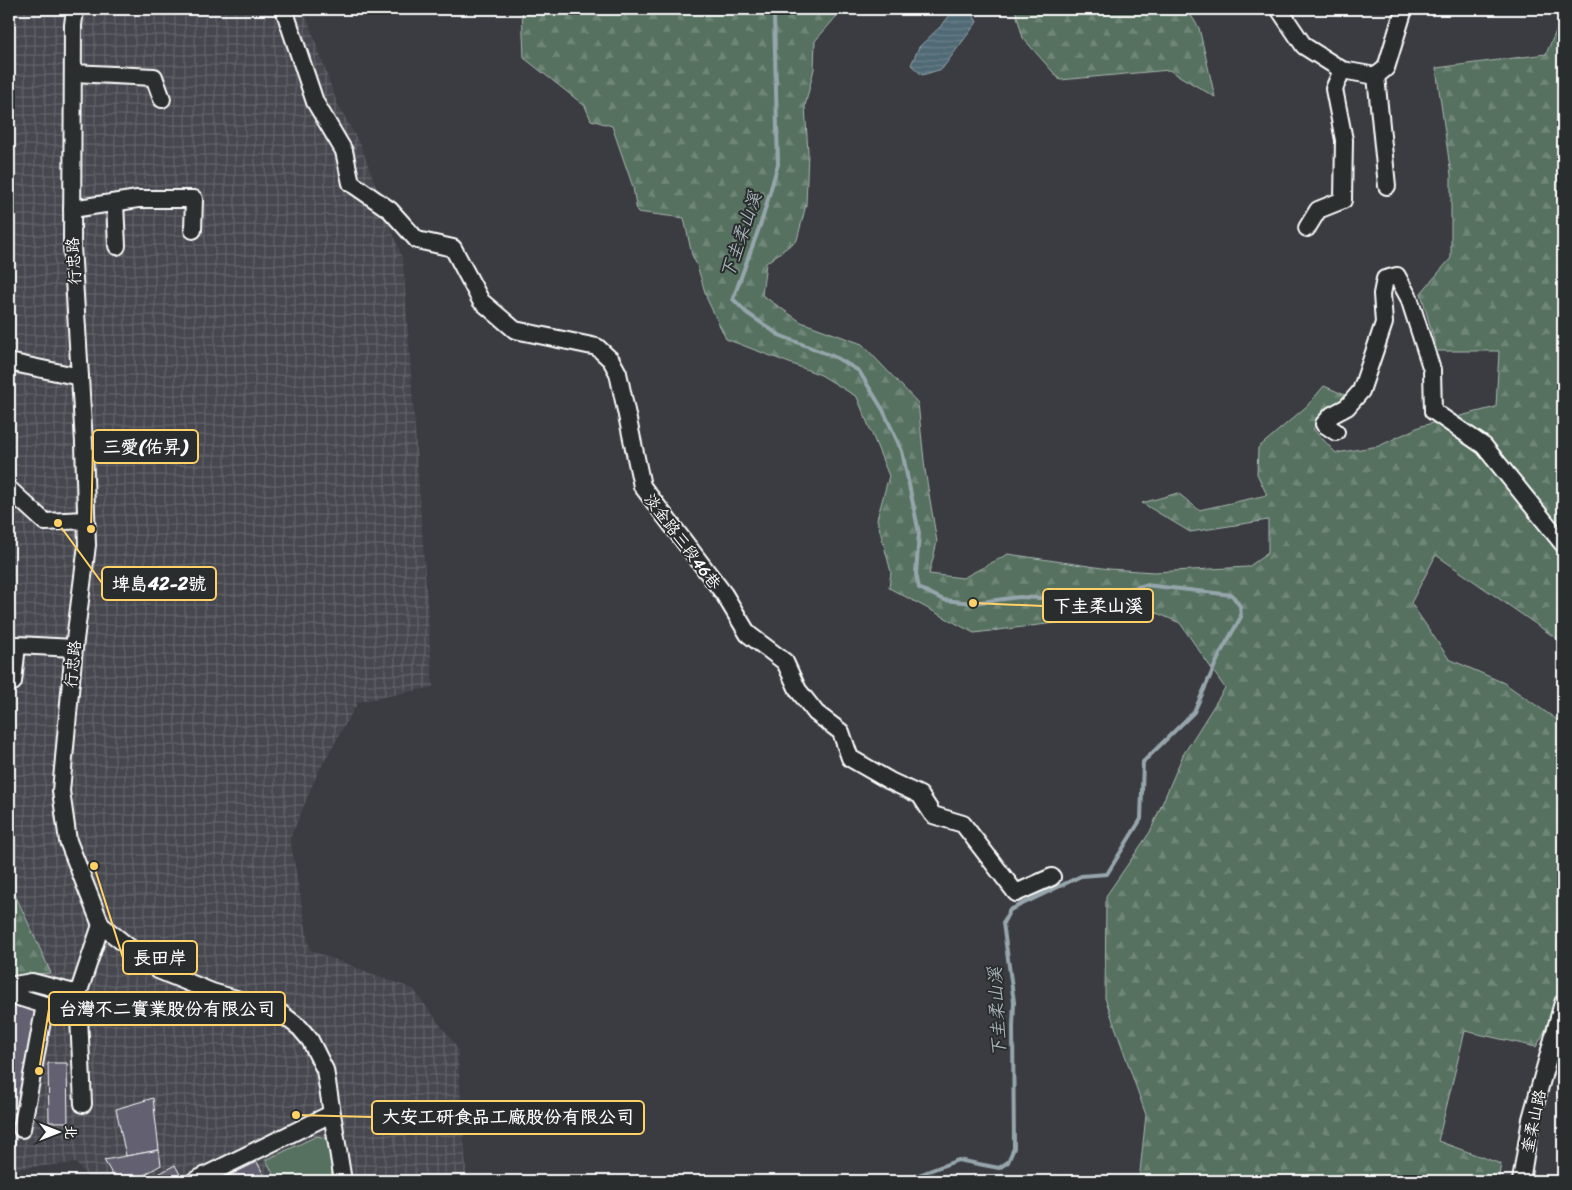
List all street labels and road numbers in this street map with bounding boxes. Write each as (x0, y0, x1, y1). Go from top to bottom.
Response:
street label: 行忠路 (58, 236, 89, 286)
street label: 淡金路三段46巷 (636, 487, 729, 596)
street label: 行忠路 (56, 639, 89, 689)
street label: 奎柔山路 (1513, 1087, 1554, 1155)

